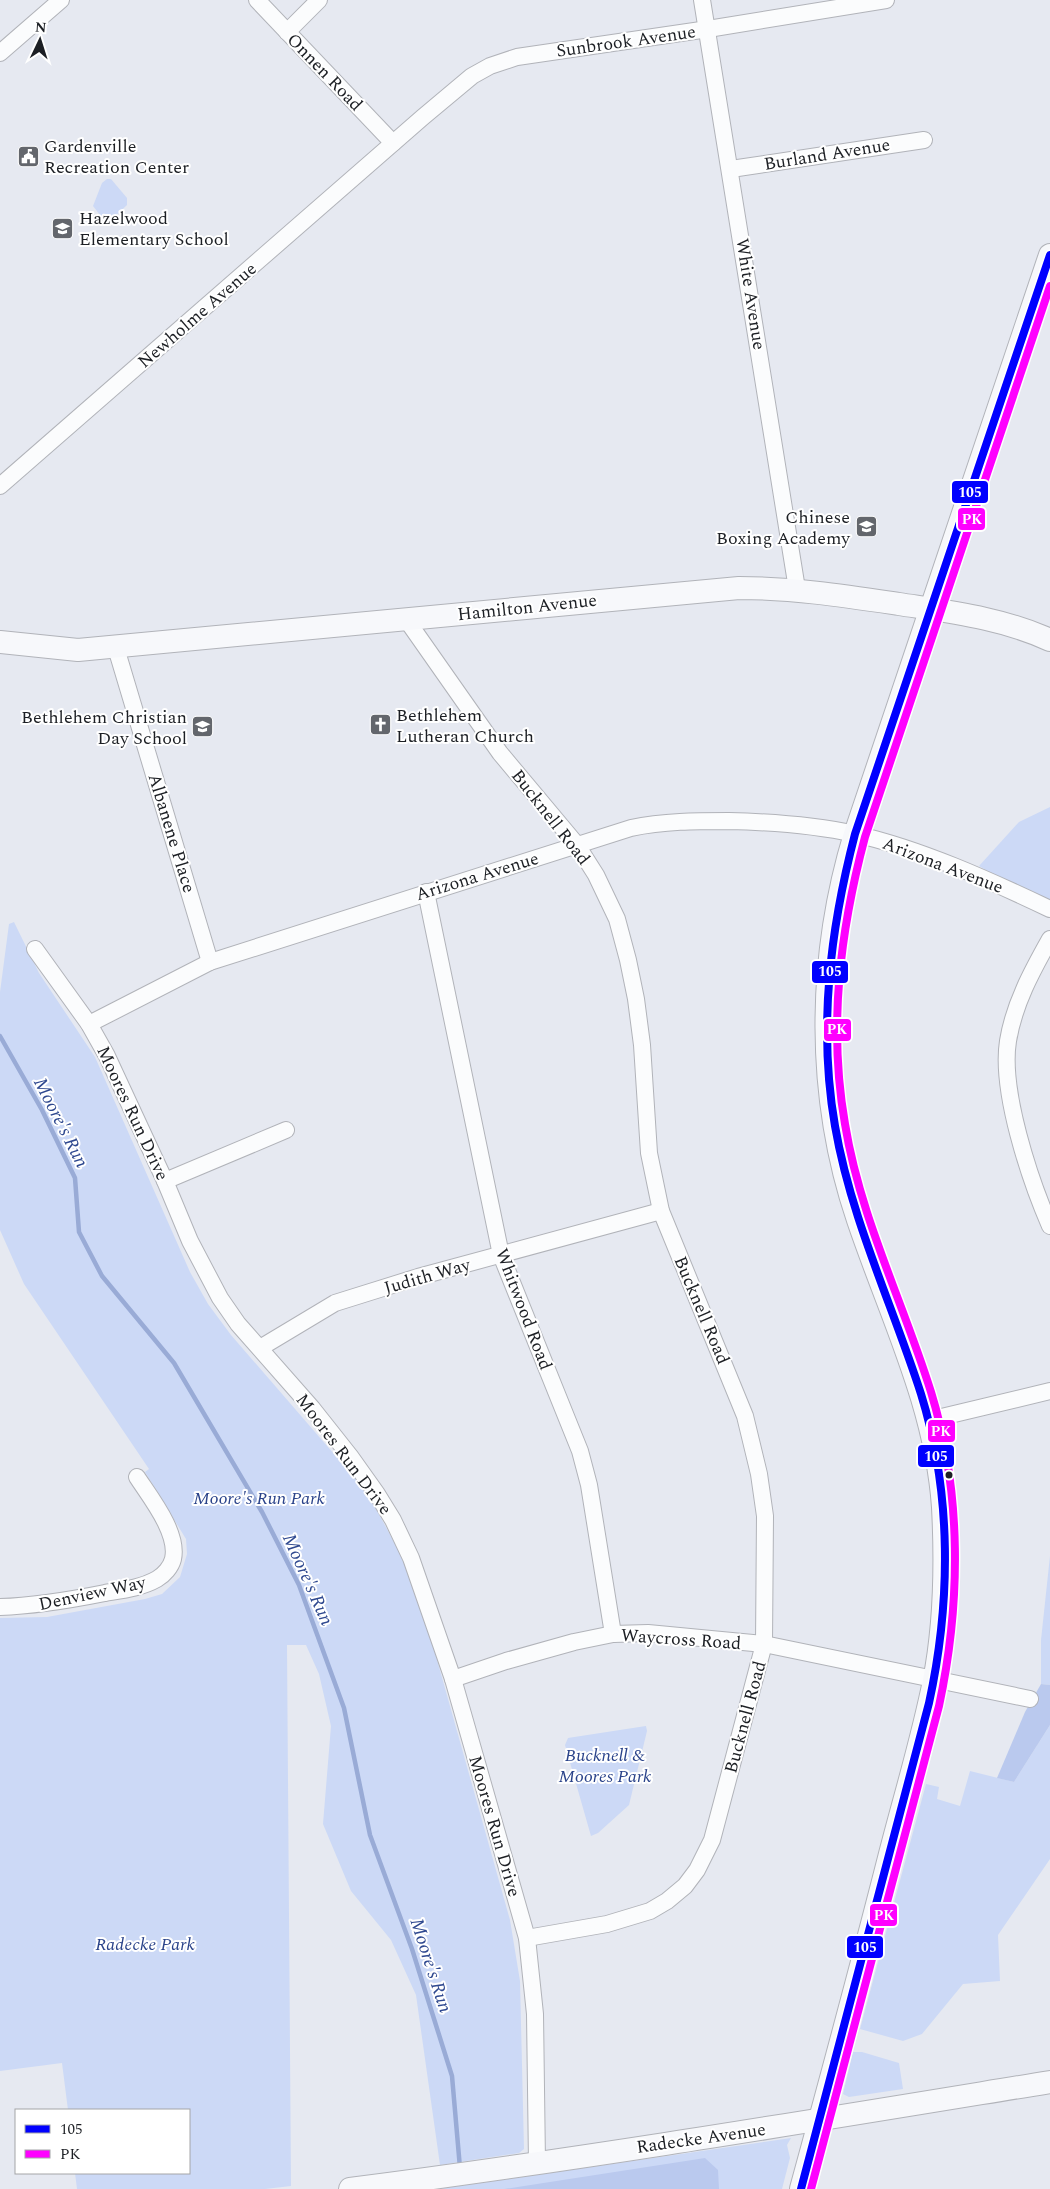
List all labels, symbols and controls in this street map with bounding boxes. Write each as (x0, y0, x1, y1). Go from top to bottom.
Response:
north arrow (15, 15, 65, 65)
text: N (34, 17, 47, 38)
street label: Sunbrook Avenue (555, 18, 698, 65)
street label: Onnen Road (280, 27, 369, 118)
street label: Burland Avenue (762, 131, 892, 178)
place label: Gardenville Recreation Center (44, 133, 189, 181)
public building icon: Gardenville Recreation Center (16, 144, 40, 168)
place label: Hazelwood Elementary School (79, 205, 229, 253)
school or university icon: Hazelwood Elementary School (51, 216, 75, 240)
street label: White Avenue (728, 236, 773, 352)
street label: Newholme Avenue (132, 256, 263, 375)
line badge: 105 (951, 480, 989, 504)
text: 105 (958, 482, 982, 503)
place label: Chinese Boxing Academy (716, 504, 851, 552)
line badge: PK (957, 507, 986, 531)
text: PK (962, 509, 982, 530)
school or university icon: Chinese Boxing Academy (854, 515, 878, 539)
street label: Hamilton Avenue (456, 587, 598, 628)
place label: Bethlehem Lutheran Church (396, 702, 534, 750)
place label: Bethlehem Christian Day School (21, 704, 187, 752)
church icon: Bethlehem Lutheran Church (368, 713, 392, 737)
school or university icon: Bethlehem Christian Day School (191, 715, 215, 739)
street label: Bucknell Road (504, 764, 597, 871)
street label: Albanene Place (141, 770, 202, 896)
street label: Arizona Avenue (878, 830, 1007, 901)
street label: Arizona Avenue (412, 845, 542, 908)
line badge: 105 (811, 960, 849, 984)
text: 105 (818, 961, 842, 982)
line badge: PK (823, 1018, 852, 1042)
text: PK (827, 1019, 847, 1040)
street label: Moores Run Drive (89, 1041, 176, 1185)
water label: Moore's Run (25, 1072, 96, 1173)
street label: Whitwood Road (488, 1244, 559, 1374)
street label: Judith Way (381, 1251, 475, 1302)
street label: Bucknell Road (667, 1252, 737, 1369)
street label: Moores Run Drive (289, 1388, 398, 1521)
line badge: PK (927, 1419, 956, 1443)
text: PK (931, 1421, 951, 1442)
line badge: 105 (917, 1444, 955, 1468)
text: 105 (924, 1446, 948, 1467)
unlabelled marker (944, 1470, 954, 1480)
park label: Moore's Run Park (193, 1485, 325, 1512)
water label: Moore's Run (274, 1529, 341, 1630)
street label: Denview Way (36, 1569, 149, 1618)
street label: Waycross Road (620, 1622, 742, 1657)
street label: Bucknell Road (718, 1658, 773, 1776)
park label: Bucknell & Moores Park (558, 1742, 652, 1790)
street label: Moores Run Drive (461, 1752, 528, 1900)
line badge: PK (869, 1903, 898, 1927)
text: PK (874, 1905, 894, 1926)
water label: Moore's Run (402, 1914, 460, 2017)
park label: Radecke Park (95, 1931, 195, 1958)
line badge: 105 (846, 1935, 884, 1959)
text: 105 (853, 1937, 877, 1958)
legend (15, 2109, 190, 2174)
street label: Radecke Avenue (635, 2116, 768, 2161)
text: 105 (60, 2118, 83, 2141)
text: PK (60, 2143, 81, 2166)

